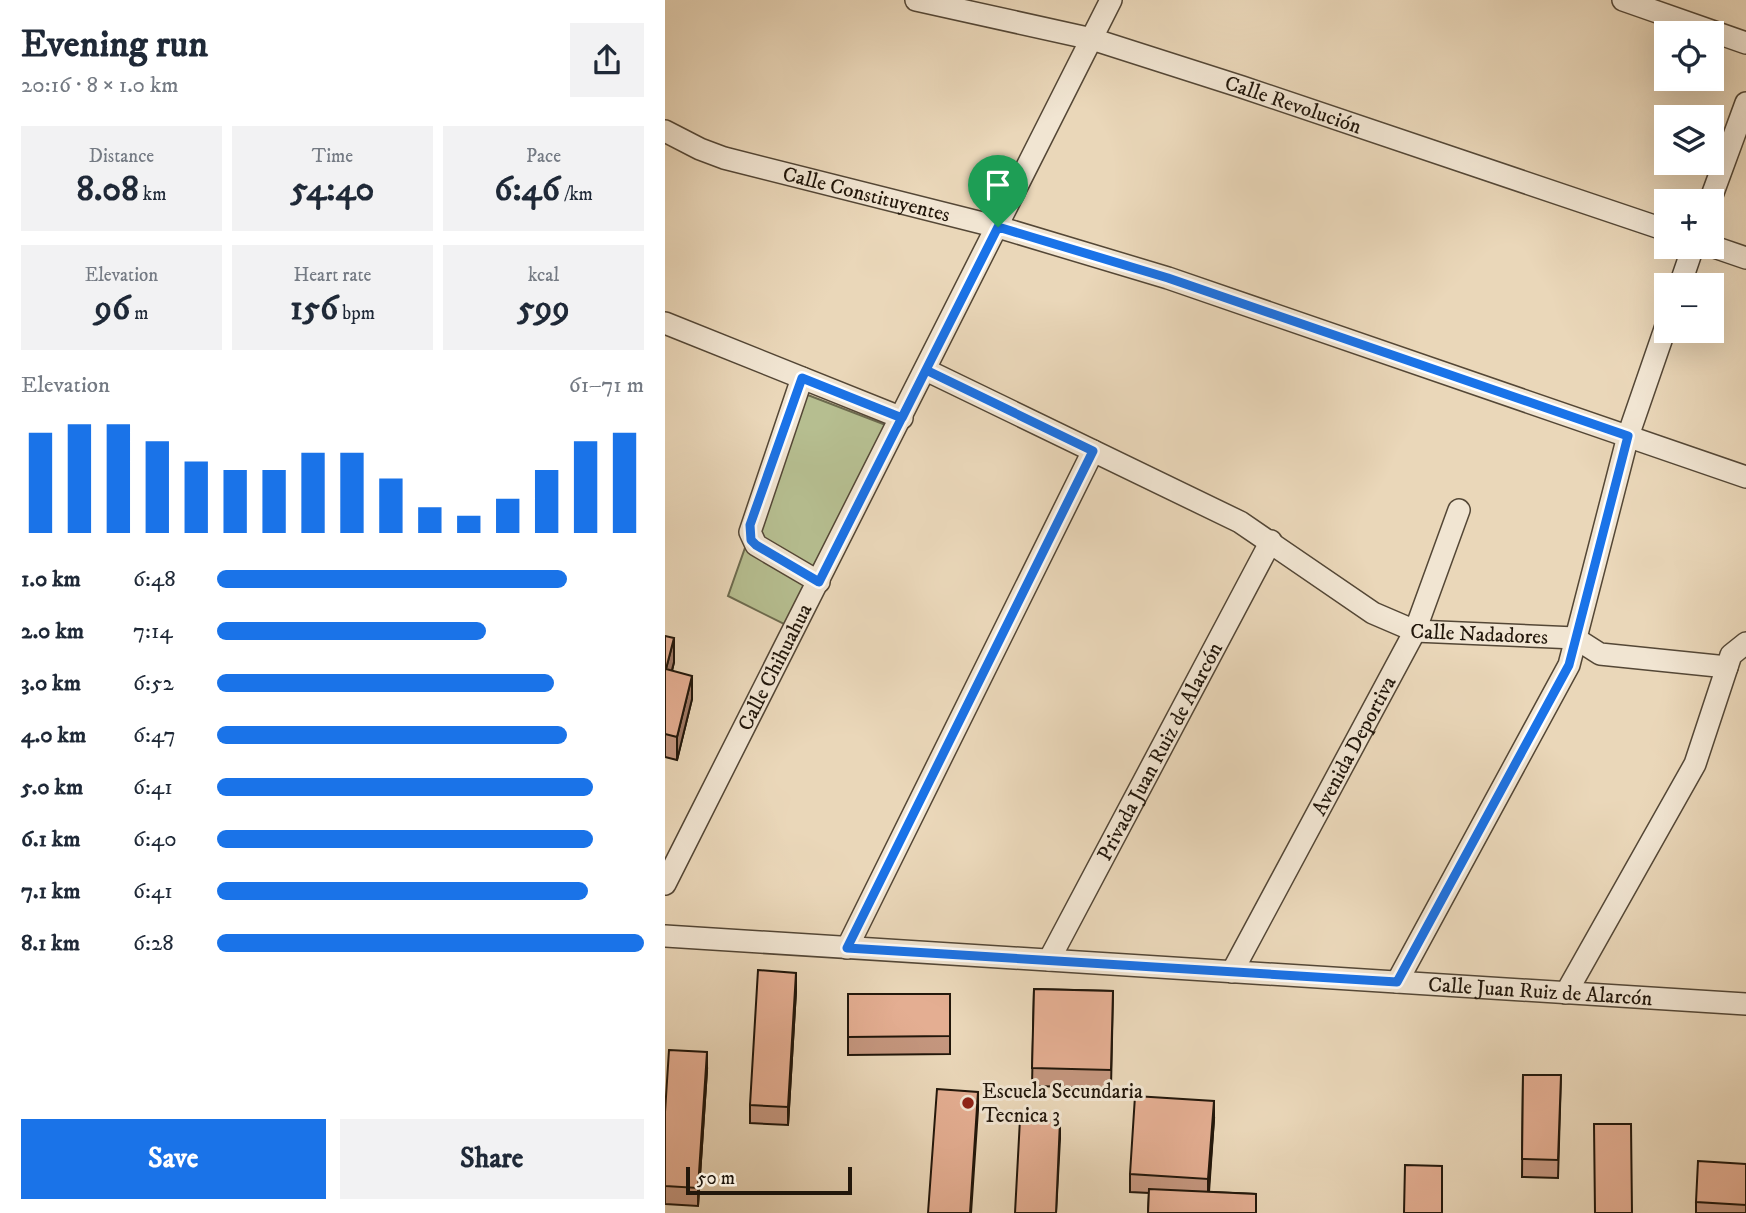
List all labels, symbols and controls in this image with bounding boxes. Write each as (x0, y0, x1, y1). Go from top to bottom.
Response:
text: Evening run (21, 21, 208, 69)
map controls (1654, 21, 1724, 343)
button: locate (1654, 21, 1724, 91)
button: share (570, 23, 644, 97)
street label: Calle Revolución (1221, 70, 1365, 140)
text: 20:16 · 8 × 1.0 km (21, 71, 179, 100)
button: layers (1654, 105, 1724, 175)
text: Distance (89, 145, 154, 168)
text: Time (312, 145, 353, 168)
text: Pace (526, 145, 561, 168)
pin (968, 155, 1028, 227)
street label: Calle Constituyentes (780, 161, 953, 228)
icon: arrive (979, 166, 1017, 204)
text: 8.08 (77, 168, 139, 212)
text: 54:40 (291, 168, 374, 212)
text: 6:46 (494, 168, 560, 212)
text: km (139, 183, 166, 206)
text: /km (560, 183, 593, 206)
button: + (1654, 189, 1724, 259)
text: Elevation (85, 264, 158, 287)
text: Heart rate (294, 264, 371, 287)
text: kcal (528, 264, 559, 287)
button: − (1654, 273, 1724, 343)
text: 96 (94, 287, 130, 331)
text: 156 (290, 287, 338, 331)
text: 599 (517, 287, 570, 331)
text: m (130, 302, 149, 325)
text: bpm (338, 302, 375, 325)
text: Elevation (21, 371, 110, 400)
text: 61–71 m (569, 371, 644, 400)
text: 1.0 km (21, 565, 81, 594)
text: 6:48 (133, 565, 176, 594)
street label: Calle Chihuahua (732, 600, 818, 735)
text: 2.0 km (21, 617, 84, 646)
text: 7:14 (133, 617, 173, 646)
street label: Calle Nadadores (1410, 619, 1549, 651)
street label: Privada Juan Ruiz de Alarcón (1092, 638, 1229, 866)
text: 3.0 km (21, 669, 81, 698)
text: 6:52 (133, 669, 174, 698)
street label: Avenida Deportiva (1306, 672, 1402, 820)
text: 4.0 km (21, 721, 86, 750)
text: 6:47 (133, 721, 176, 750)
text: 5.0 km (21, 773, 83, 802)
text: 6:41 (133, 773, 173, 802)
text: 6.1 km (21, 825, 80, 854)
text: 6:40 (133, 825, 177, 854)
text: 7.1 km (21, 877, 81, 906)
text: 6:41 (133, 877, 173, 906)
text: 8.1 km (21, 929, 80, 958)
text: 6:28 (133, 929, 174, 958)
street label: Calle Juan Ruiz de Alarcón (1427, 972, 1653, 1012)
place label: Escuela Secundaria Tecnica 3 (982, 1079, 1143, 1129)
marker: Escuela Secundaria Tecnica 3 (960, 1095, 976, 1111)
button: Save (21, 1119, 326, 1199)
button: Share (340, 1119, 644, 1199)
scale bar (686, 1164, 852, 1196)
text: 50 m (697, 1167, 735, 1190)

